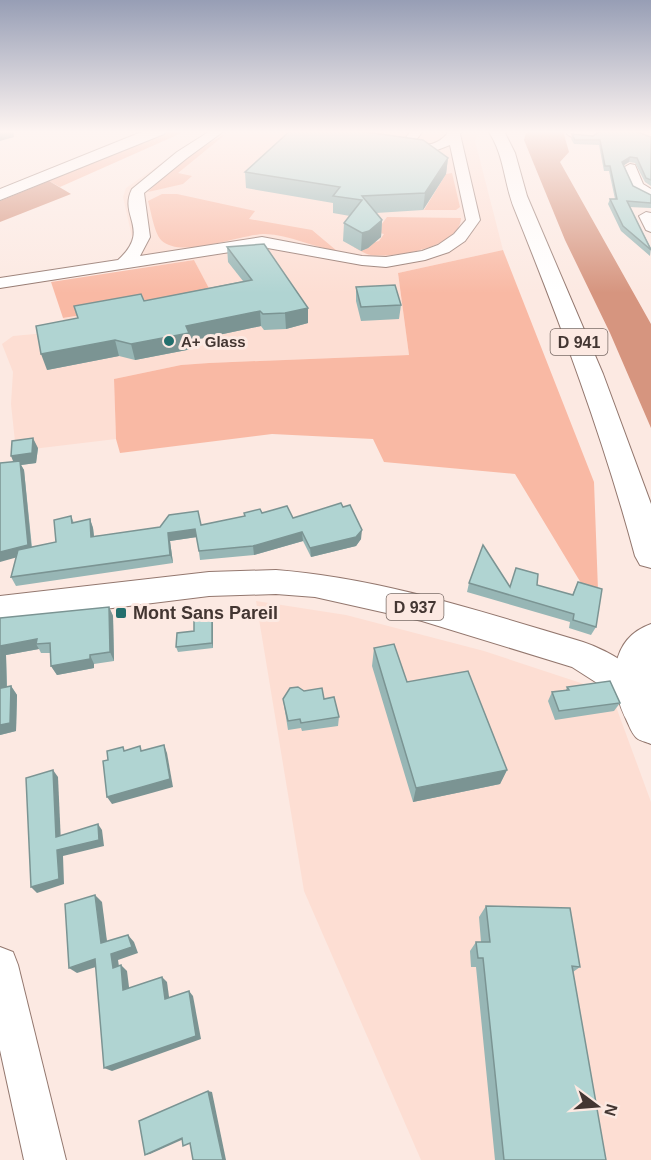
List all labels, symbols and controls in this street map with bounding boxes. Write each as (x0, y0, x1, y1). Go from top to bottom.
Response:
road number: D 941 (550, 329, 608, 355)
place label: A+ Glass (181, 333, 246, 350)
marker: A+ Glass (162, 334, 176, 348)
road number: D 937 (386, 594, 444, 620)
place label: Mont Sans Pareil (133, 603, 278, 623)
marker: Mont Sans Pareil (114, 606, 128, 620)
north arrow (567, 1076, 627, 1136)
text: N (601, 1102, 621, 1118)

